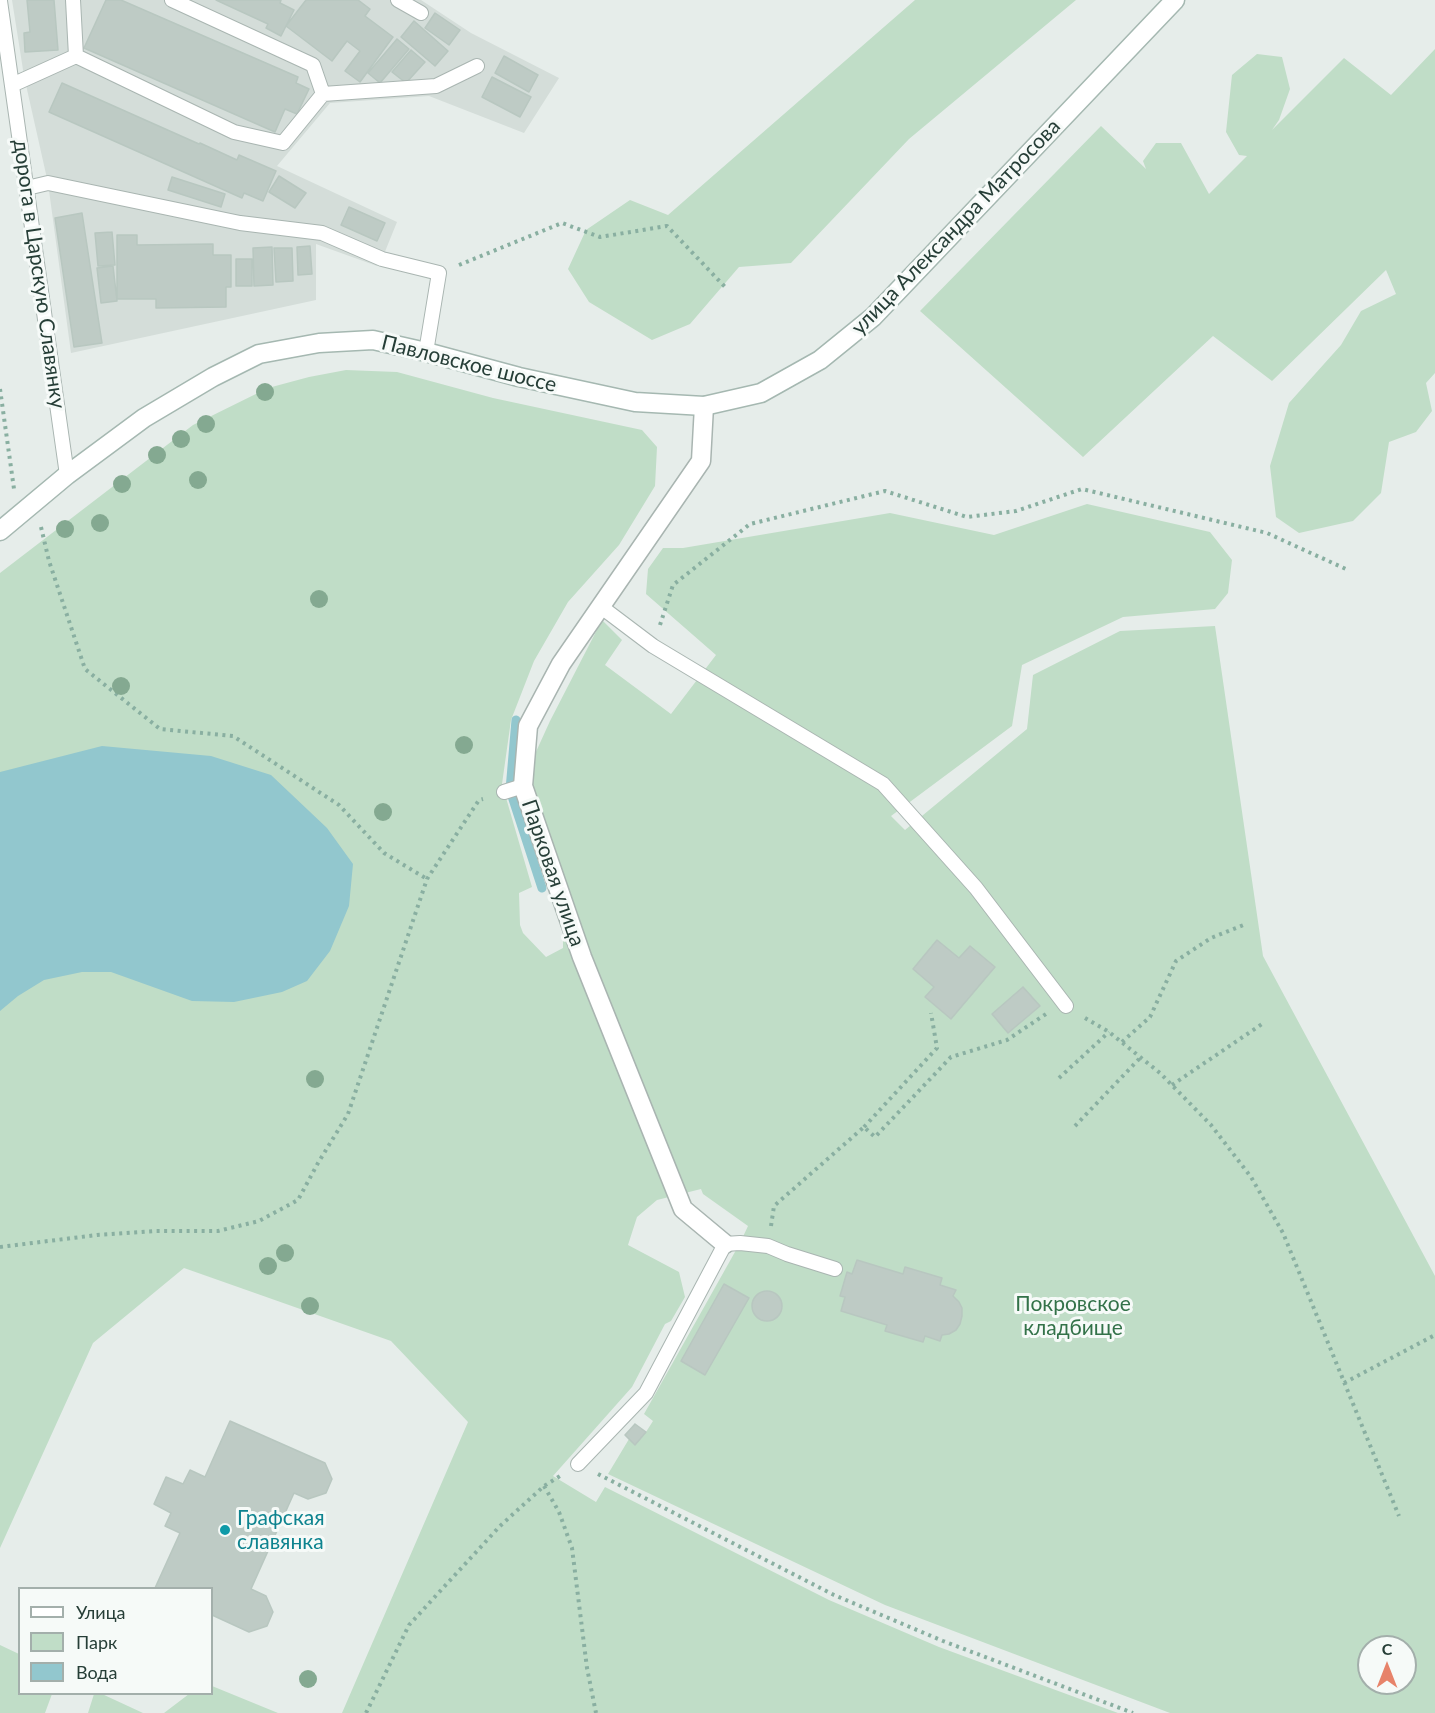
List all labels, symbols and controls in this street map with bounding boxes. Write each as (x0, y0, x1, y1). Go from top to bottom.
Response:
street label: улица Александра Матросова (846, 114, 1066, 340)
street label: дорога в Царскую Славянку (8, 138, 70, 410)
street label: Павловское шоссе (379, 330, 559, 398)
street label: Парковая улица (516, 796, 590, 950)
park label: Покровское кладбище (1015, 1291, 1131, 1341)
place label: Графская славянка (237, 1505, 325, 1555)
marker: Графская славянка (218, 1523, 232, 1537)
legend (18, 1587, 213, 1695)
text: Улица (76, 1601, 126, 1623)
text: Парк (76, 1631, 117, 1653)
north arrow (1357, 1635, 1417, 1695)
text: С (1382, 1639, 1392, 1658)
text: Вода (76, 1661, 117, 1683)

